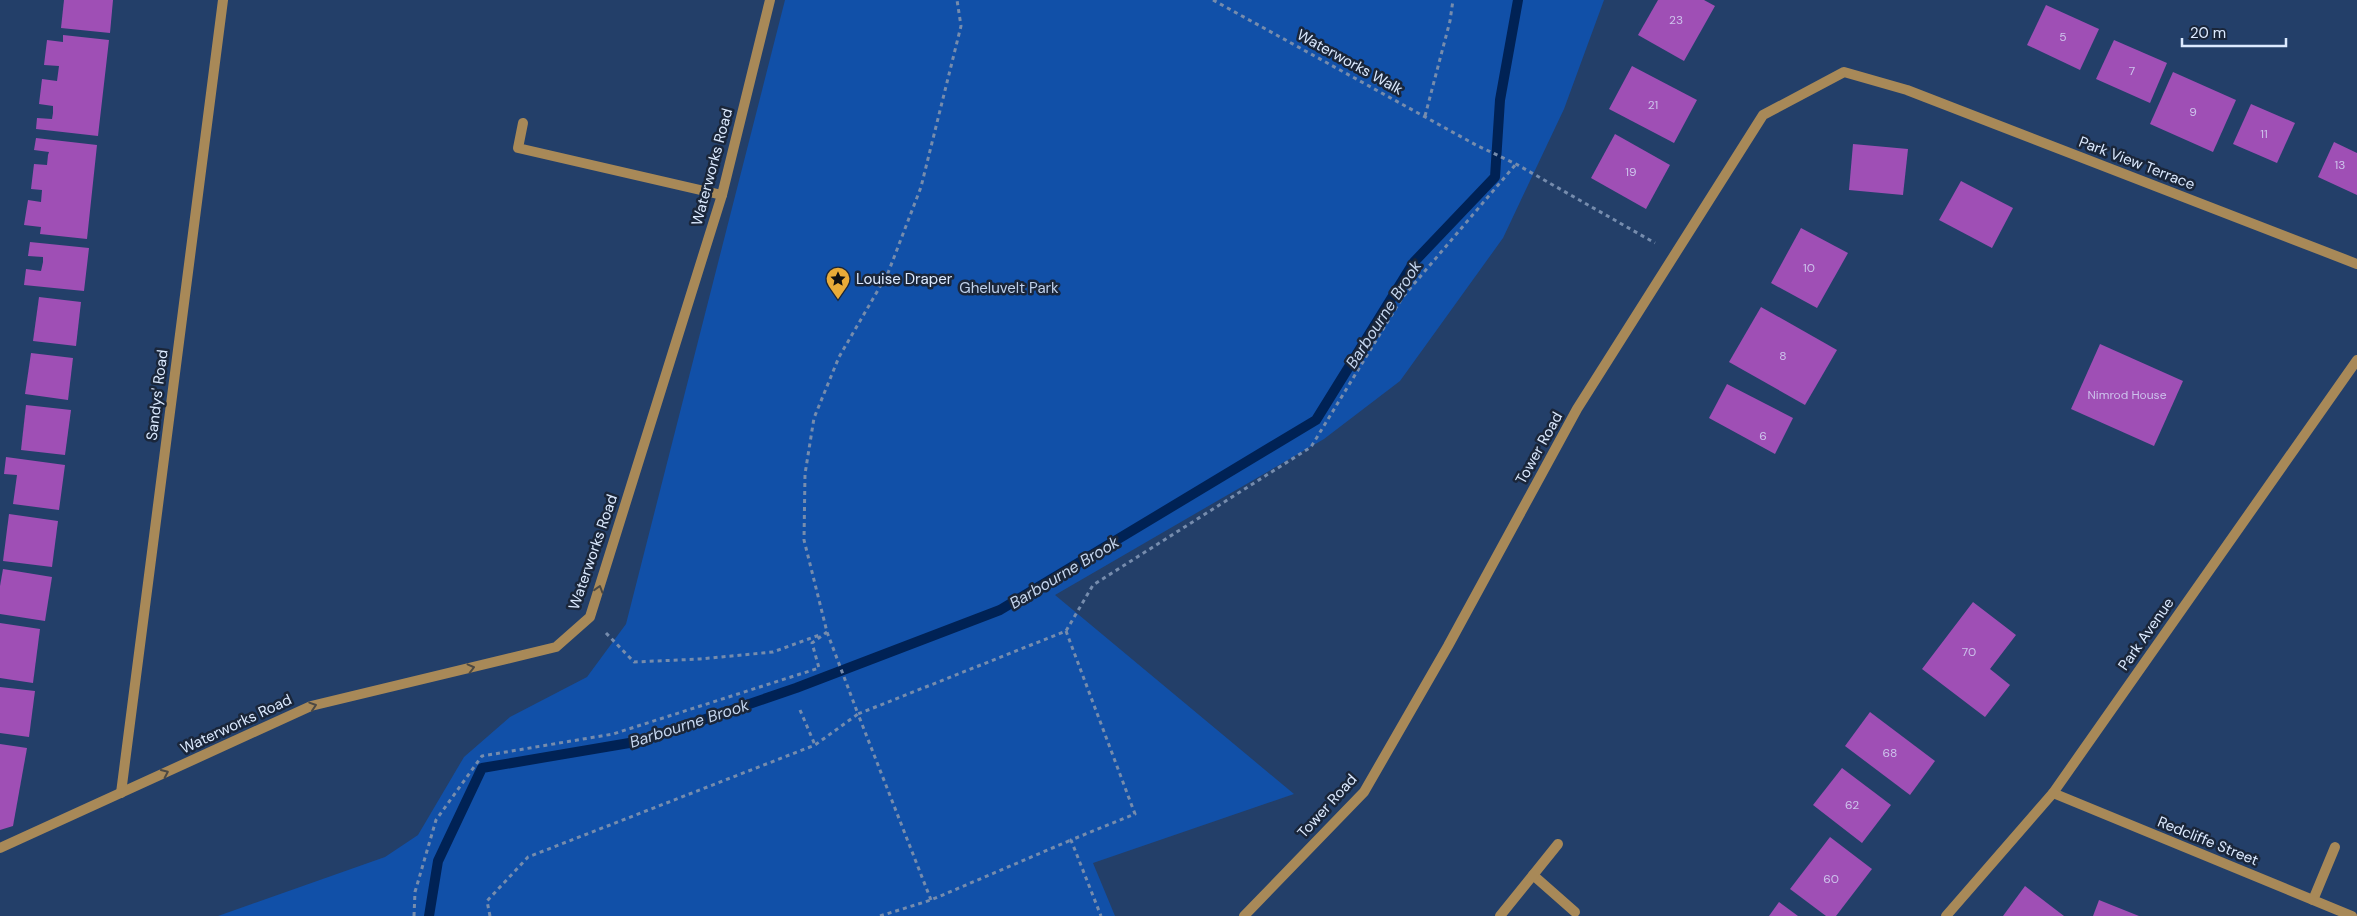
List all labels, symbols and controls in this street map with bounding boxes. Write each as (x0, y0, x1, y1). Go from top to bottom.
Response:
house number: 23 (1669, 12, 1683, 28)
scale bar (2182, 15, 2286, 47)
text: 20 m (2190, 23, 2226, 43)
street label: Waterworks Walk (1293, 25, 1407, 100)
house number: 5 (2059, 29, 2067, 45)
house number: 7 (2129, 63, 2135, 79)
house number: 21 (1648, 97, 1658, 113)
house number: 9 (2189, 104, 2197, 120)
street label: Waterworks Road (687, 106, 737, 228)
house number: 11 (2260, 126, 2268, 142)
street label: Park View Terrace (2076, 132, 2198, 194)
house number: 13 (2335, 157, 2345, 173)
house number: 19 (1625, 164, 1637, 180)
water label: Barbourne Brook (1341, 256, 1427, 372)
house number: 10 (1803, 260, 1815, 276)
place icon: Louise Draper (825, 266, 851, 300)
place label: Louise Draper (856, 269, 953, 289)
park label: Gheluvelt Park (959, 278, 1059, 298)
street label: Sandys' Road (141, 348, 173, 442)
house number: 8 (1779, 348, 1787, 364)
house number: Nimrod House (2088, 387, 2167, 403)
street label: Tower Road (1511, 408, 1567, 488)
house number: 6 (1759, 428, 1767, 444)
street label: Waterworks Road (564, 492, 622, 612)
water label: Barbourne Brook (1006, 531, 1124, 613)
one-way arrow (593, 585, 603, 594)
street label: Park Avenue (2114, 594, 2178, 674)
house number: 70 (1962, 644, 1976, 660)
one-way arrow (466, 663, 474, 673)
street label: Waterworks Road (177, 689, 295, 759)
water label: Barbourne Brook (627, 694, 752, 753)
one-way arrow (308, 702, 317, 712)
house number: 68 (1883, 745, 1897, 761)
one-way arrow (160, 768, 169, 779)
street label: Tower Road (1293, 770, 1361, 842)
house number: 62 (1845, 797, 1859, 813)
street label: Redcliffe Street (2155, 812, 2261, 870)
house number: 60 (1823, 871, 1839, 887)

